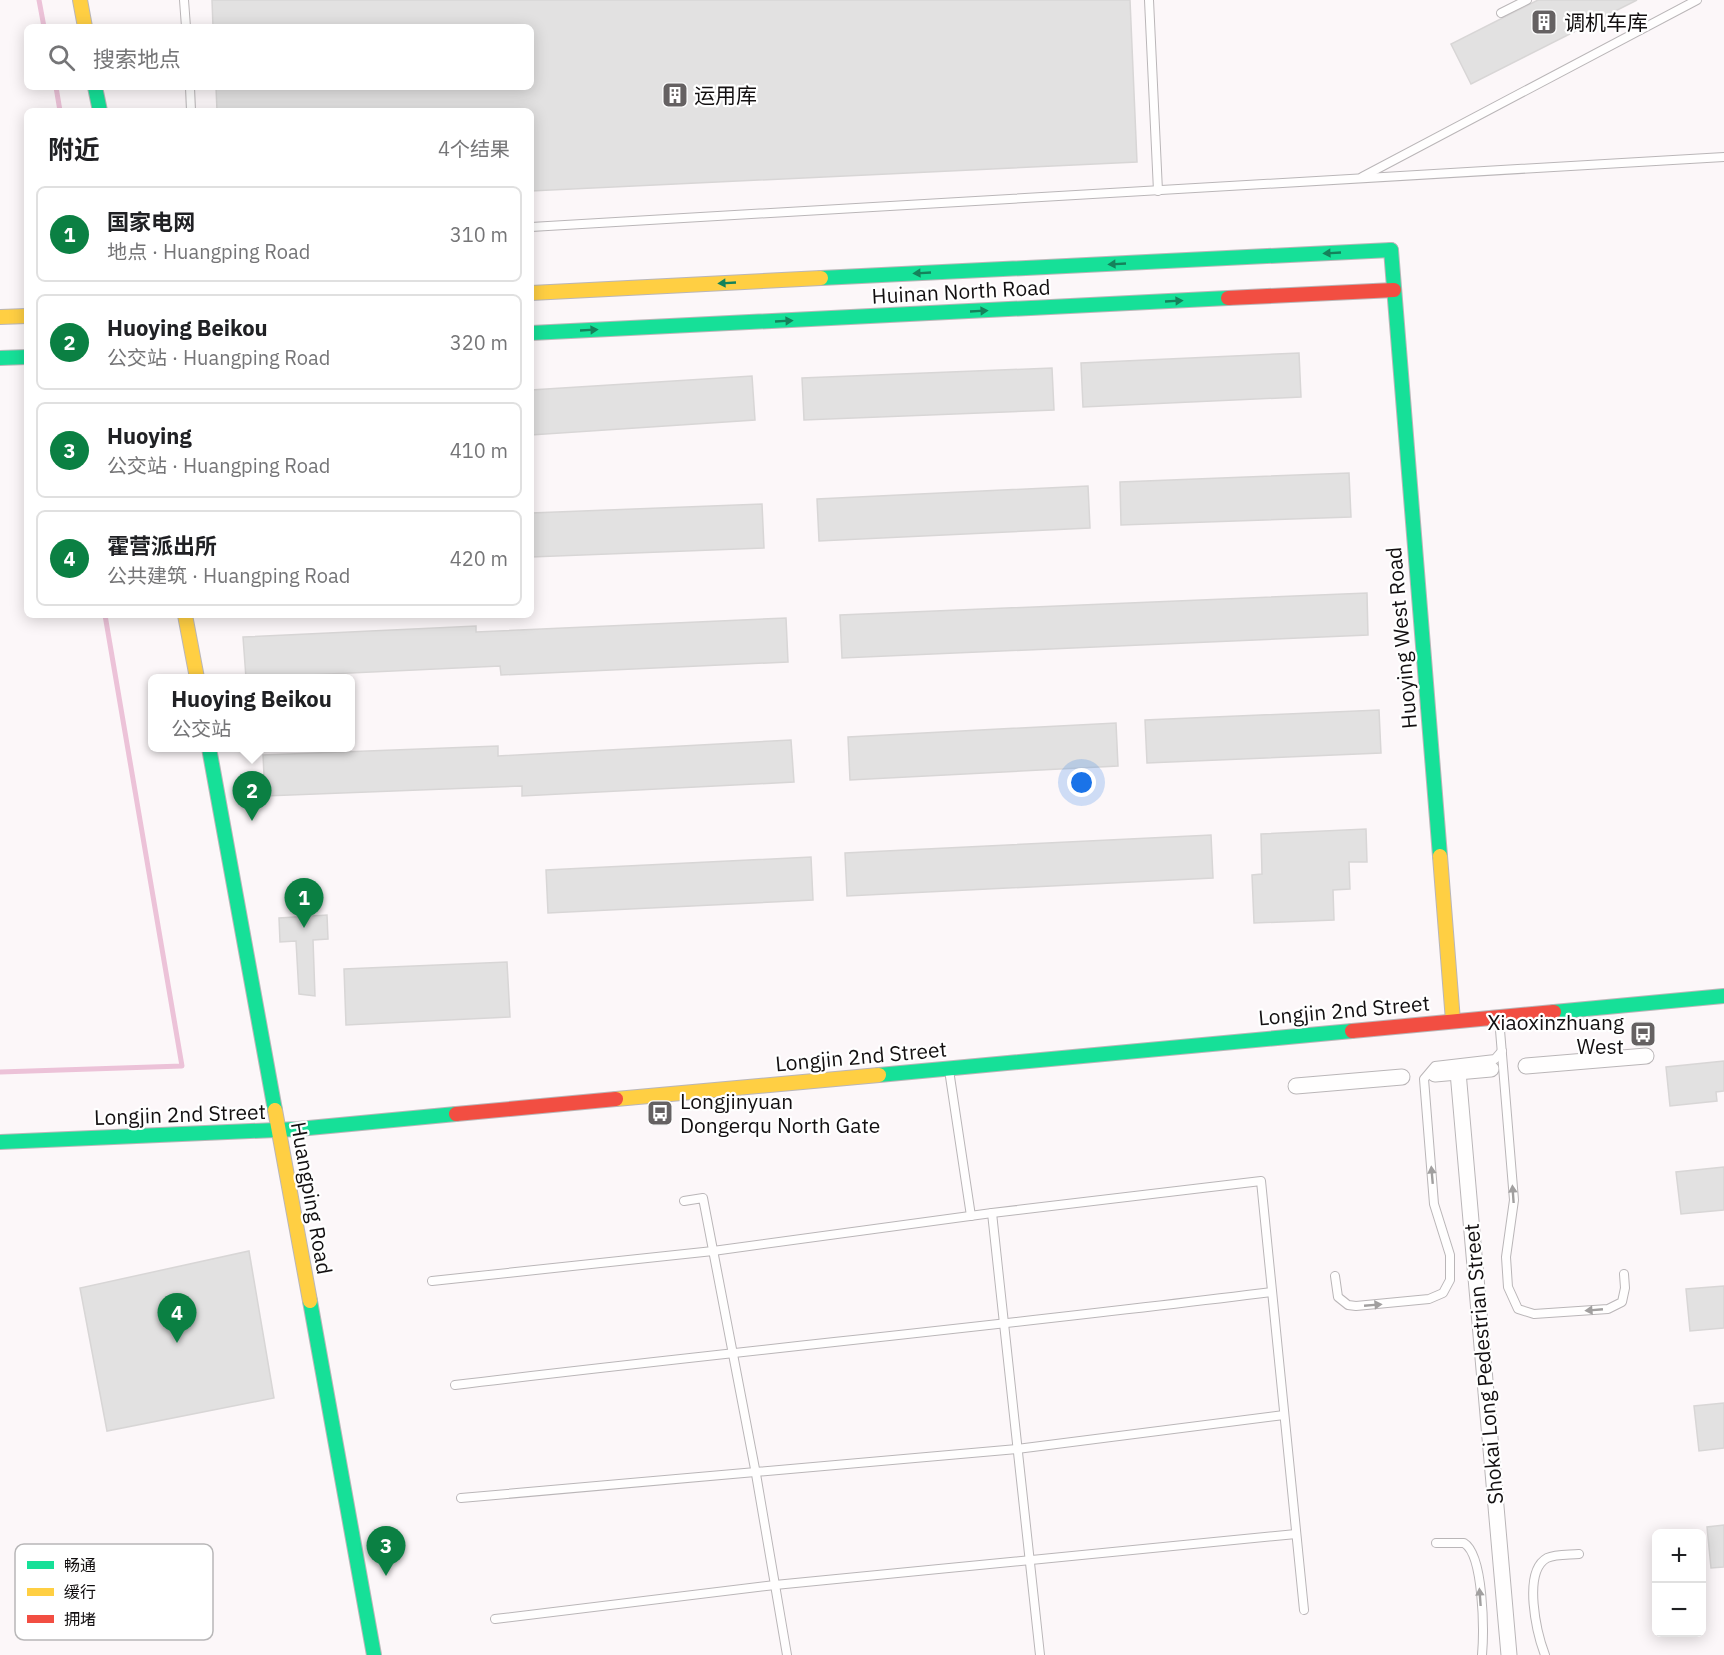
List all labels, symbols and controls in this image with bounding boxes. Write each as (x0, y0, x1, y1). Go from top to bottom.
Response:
building icon: 调机车库 (1529, 7, 1559, 37)
place label: 调机车库 (1564, 8, 1648, 36)
search box (24, 24, 534, 90)
icon: search (45, 41, 78, 74)
text: 搜索地点 (93, 44, 181, 73)
building icon: 运用库 (660, 80, 690, 110)
place label: 运用库 (694, 81, 757, 109)
text: 附近 (48, 132, 100, 166)
text: 4个结果 (438, 135, 510, 162)
text: 国家电网 (107, 207, 195, 236)
text: 1 (64, 221, 76, 248)
text: 310 m (450, 221, 508, 248)
text: 地点 · Huangping Road (107, 238, 310, 265)
one-way arrow (1323, 249, 1342, 258)
one-way arrow (1107, 259, 1126, 268)
one-way arrow (912, 269, 931, 278)
street label: Huinan North Road (871, 272, 1051, 310)
one-way arrow (718, 278, 737, 287)
one-way arrow (1164, 297, 1183, 306)
one-way arrow (969, 306, 988, 315)
text: Huoying Beikou (107, 313, 268, 342)
one-way arrow (775, 316, 794, 325)
one-way arrow (580, 326, 599, 335)
text: 2 (64, 329, 76, 356)
text: 320 m (450, 329, 508, 356)
text: 公交站 · Huangping Road (107, 344, 330, 371)
text: Huoying (107, 421, 192, 450)
text: 3 (64, 437, 76, 464)
text: 410 m (450, 437, 508, 464)
text: 公交站 · Huangping Road (107, 452, 330, 479)
text: 霍营派出所 (107, 531, 217, 560)
text: 4 (64, 545, 76, 572)
text: 420 m (450, 545, 508, 572)
street label: Huoying West Road (1379, 546, 1423, 730)
text: 公共建筑 · Huangping Road (107, 562, 350, 589)
popup (148, 674, 355, 752)
text: Huoying Beikou (171, 684, 332, 713)
text: 公交站 (171, 715, 231, 742)
your location (1067, 768, 1096, 797)
pin: 2 (232, 772, 272, 821)
pin: 1 (284, 878, 324, 928)
street label: Longjin 2nd Street (1257, 989, 1431, 1031)
place label: Xiaoxinzhuang West (1488, 1008, 1624, 1060)
bus stop icon: Xiaoxinzhuang West (1628, 1019, 1658, 1049)
street label: Longjin 2nd Street (774, 1035, 948, 1077)
place label: Longjinyuan Dongerqu North Gate (680, 1087, 880, 1139)
street label: Longjin 2nd Street (94, 1097, 266, 1131)
bus stop icon: Longjinyuan Dongerqu North Gate (645, 1098, 675, 1128)
street label: Huangping Road (285, 1119, 339, 1277)
one-way arrow (1427, 1165, 1437, 1184)
one-way arrow (1508, 1185, 1518, 1204)
street label: Shokai Long Pedestrian Street (1457, 1222, 1509, 1506)
pin: 4 (158, 1294, 196, 1343)
one-way arrow (1363, 1300, 1382, 1310)
one-way arrow (1584, 1305, 1603, 1315)
pin: 3 (366, 1526, 406, 1576)
map controls (1652, 1529, 1706, 1637)
button: + (1652, 1529, 1706, 1583)
legend (15, 1544, 213, 1640)
text: 畅通 (64, 1555, 96, 1575)
text: 缓行 (64, 1582, 96, 1602)
button: − (1652, 1583, 1706, 1637)
one-way arrow (1475, 1587, 1484, 1606)
text: 拥堵 (64, 1609, 96, 1629)

